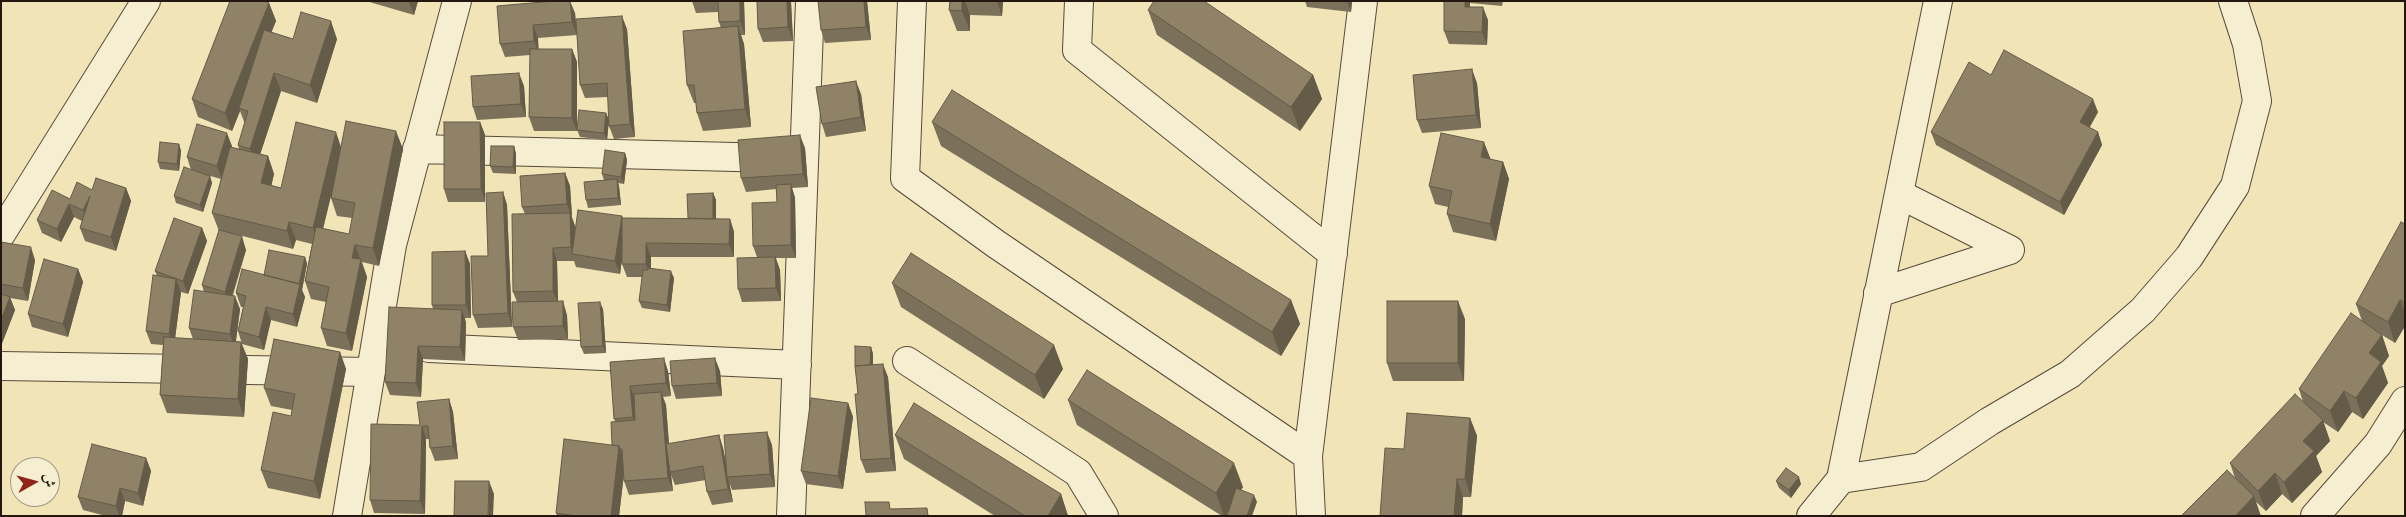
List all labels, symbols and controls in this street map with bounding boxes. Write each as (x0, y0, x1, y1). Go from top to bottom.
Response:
north arrow (10, 457, 60, 507)
text: ش (40, 472, 59, 488)

